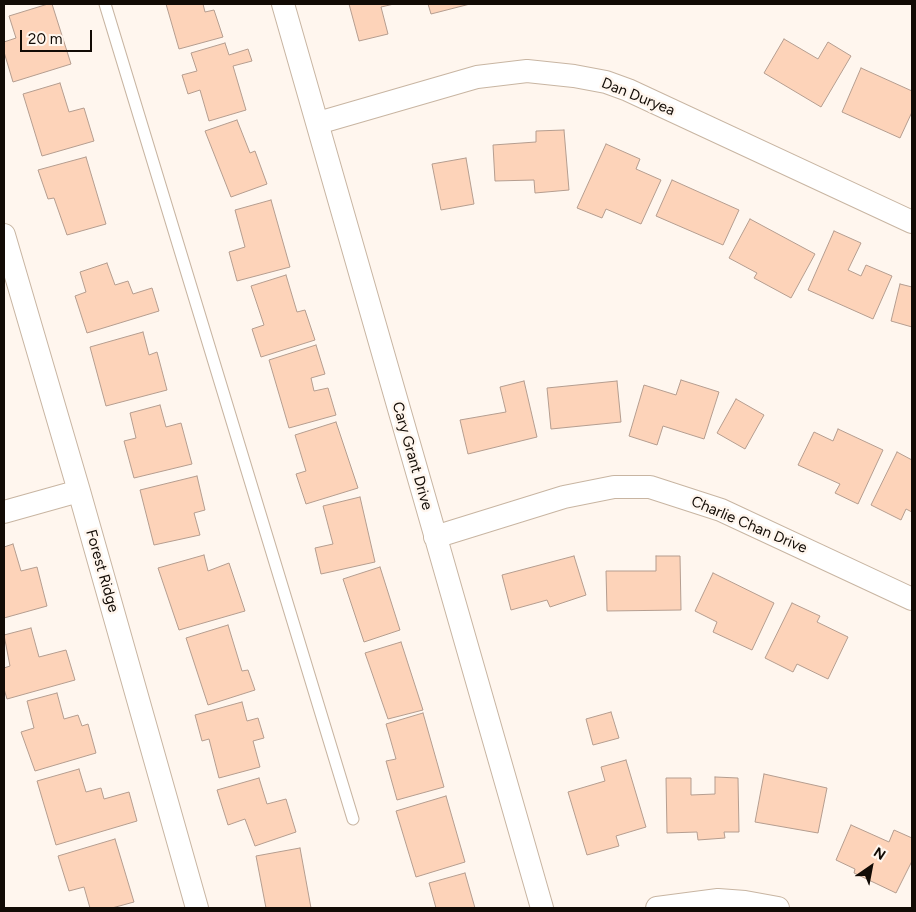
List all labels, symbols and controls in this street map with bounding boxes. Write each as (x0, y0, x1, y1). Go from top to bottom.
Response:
scale bar (22, 20, 95, 52)
text: 20 m (28, 30, 62, 48)
street label: Dan Duryea (599, 74, 677, 120)
street label: Cary Grant Drive (388, 400, 436, 512)
street label: Charlie Chan Drive (688, 492, 810, 558)
street label: Forest Ridge (82, 528, 122, 614)
north arrow (846, 842, 896, 892)
text: N (870, 844, 889, 864)

